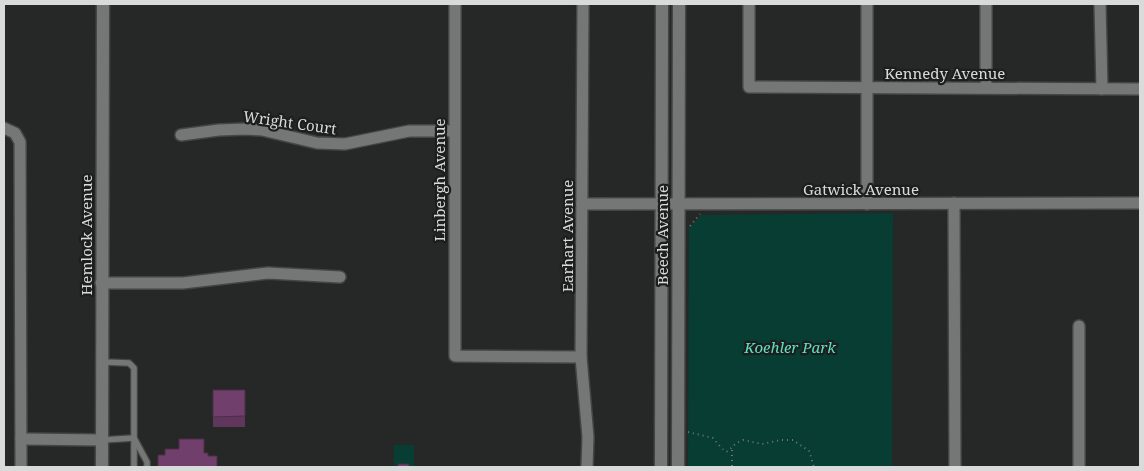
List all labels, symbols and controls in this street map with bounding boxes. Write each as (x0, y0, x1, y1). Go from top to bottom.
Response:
street label: Kennedy Avenue (885, 63, 1005, 83)
street label: Wright Court (242, 106, 338, 138)
street label: Linbergh Avenue (429, 118, 449, 242)
street label: Hemlock Avenue (76, 174, 96, 296)
street label: Gatwick Avenue (803, 179, 919, 199)
street label: Earhart Avenue (557, 180, 577, 292)
street label: Beech Avenue (652, 185, 672, 285)
park label: Koehler Park (743, 337, 836, 357)

